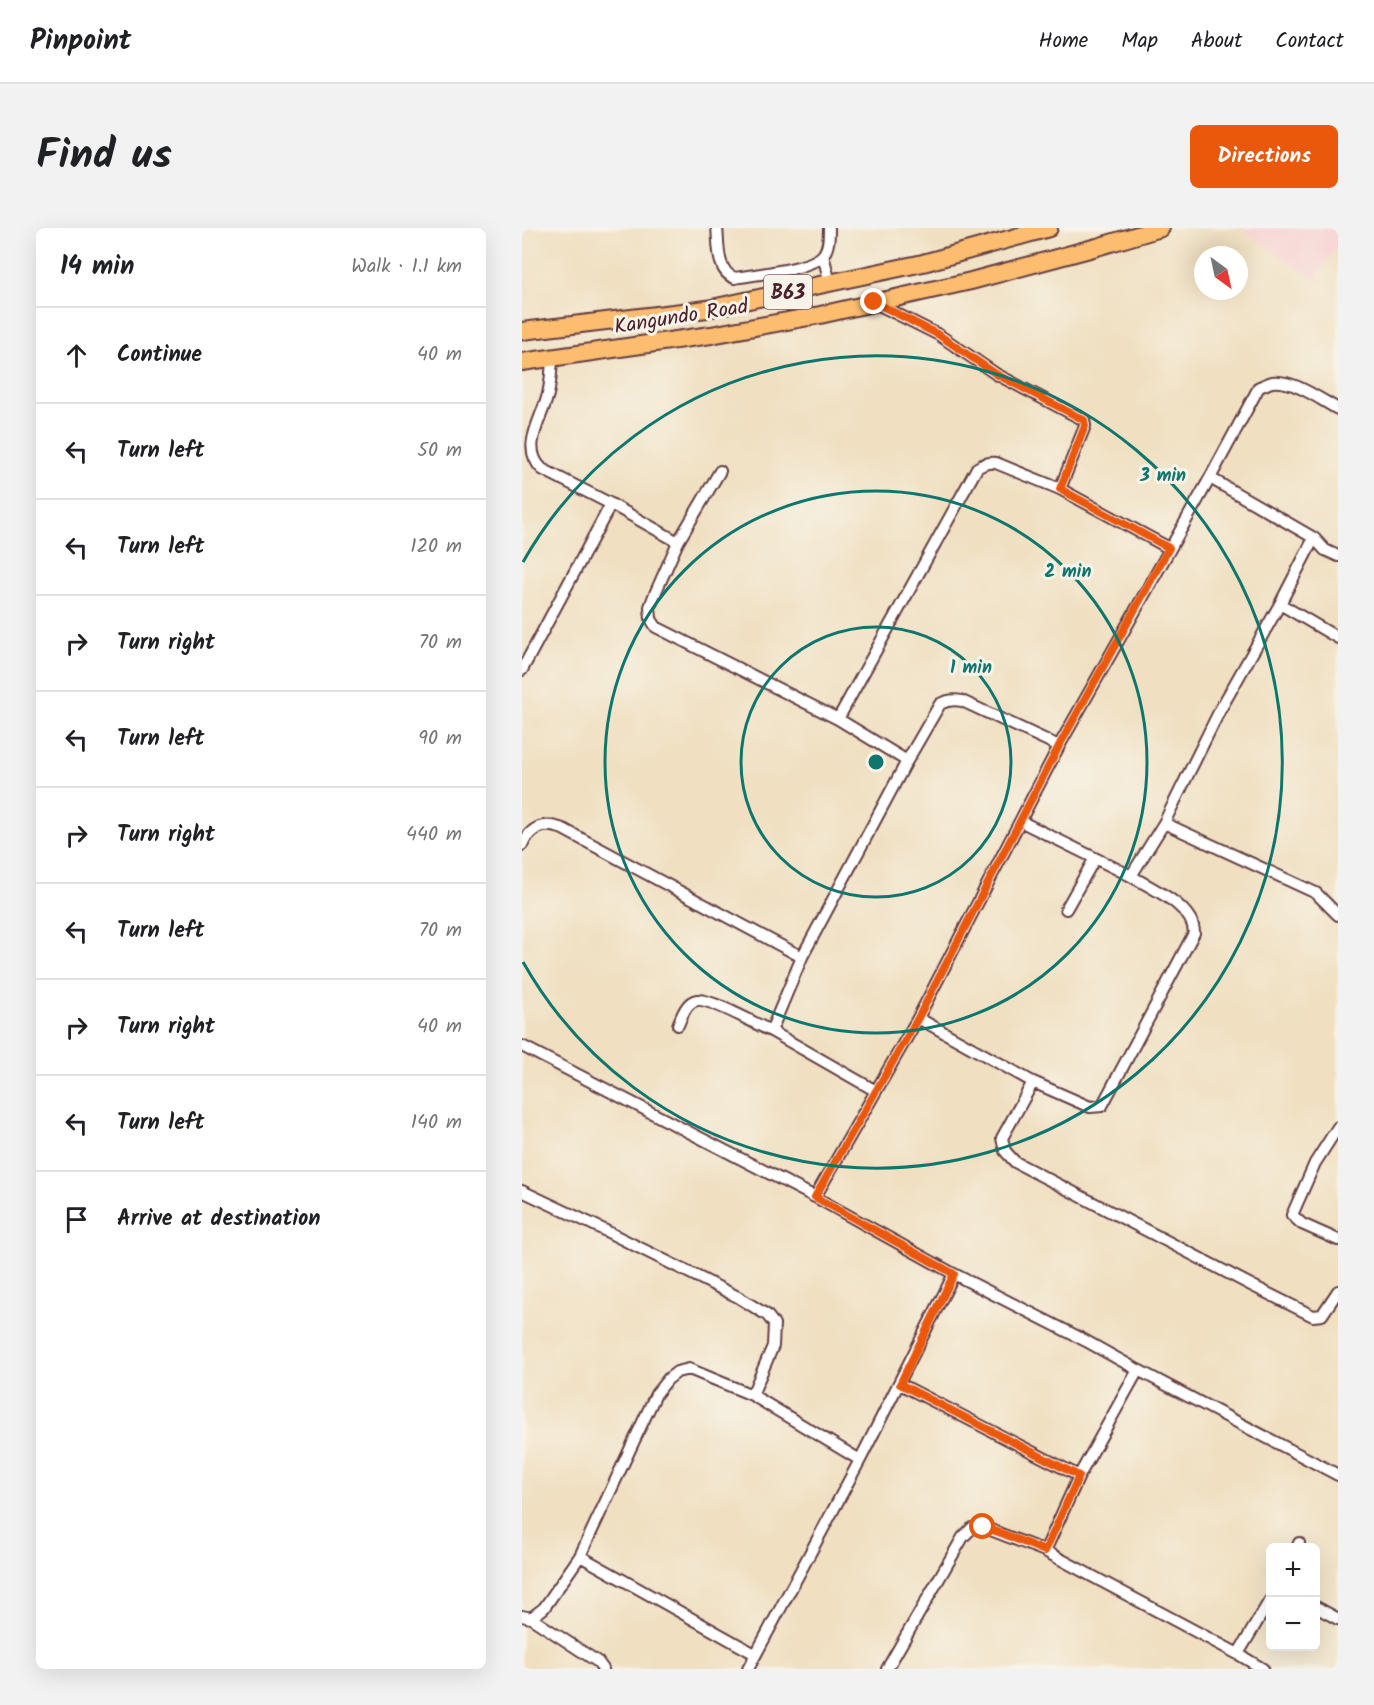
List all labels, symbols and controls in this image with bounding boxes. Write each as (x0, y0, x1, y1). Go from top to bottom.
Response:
text: Pinpoint (30, 19, 131, 64)
text: Home (1039, 25, 1088, 58)
text: Map (1121, 25, 1158, 58)
text: About (1191, 25, 1242, 58)
text: Contact (1275, 25, 1344, 58)
text: Find us (36, 123, 172, 190)
button: Directions (1190, 125, 1338, 188)
text: 14 min (60, 246, 135, 288)
north arrow (1194, 246, 1248, 300)
text: Walk · 1.1 km (351, 251, 462, 283)
road number: B63 (764, 275, 812, 309)
route end (860, 288, 886, 314)
street label: Kangundo Road (612, 291, 751, 344)
text: Continue (117, 338, 202, 373)
icon: ahead (60, 339, 93, 372)
text: 40 m (417, 339, 462, 371)
text: Turn left (117, 434, 204, 469)
icon: left (60, 435, 93, 468)
text: 50 m (417, 435, 462, 467)
text: 3 min (1139, 462, 1186, 491)
text: Turn left (117, 530, 204, 565)
icon: left (60, 531, 93, 564)
text: 120 m (410, 531, 462, 563)
text: 2 min (1045, 558, 1091, 587)
text: Turn right (117, 626, 215, 661)
icon: right (60, 627, 93, 660)
text: 70 m (419, 627, 462, 659)
text: 1 min (950, 654, 992, 683)
text: Turn left (117, 722, 204, 757)
icon: left (60, 723, 93, 756)
text: 90 m (418, 723, 462, 755)
centre of rings (866, 752, 886, 772)
text: Turn right (117, 818, 215, 853)
icon: right (60, 819, 93, 852)
text: 440 m (406, 819, 462, 851)
text: Turn left (117, 914, 204, 949)
icon: left (60, 915, 93, 948)
text: 70 m (419, 915, 462, 947)
text: Turn right (117, 1010, 215, 1045)
icon: right (60, 1011, 93, 1044)
text: 40 m (417, 1011, 462, 1043)
text: Turn left (117, 1106, 204, 1141)
icon: left (60, 1107, 93, 1140)
text: 140 m (411, 1107, 462, 1139)
text: Arrive at destination (117, 1202, 320, 1237)
icon: arrive (60, 1203, 93, 1236)
route start (969, 1513, 995, 1539)
map controls (1266, 1543, 1320, 1651)
button: + (1266, 1543, 1320, 1597)
button: − (1266, 1597, 1320, 1651)

